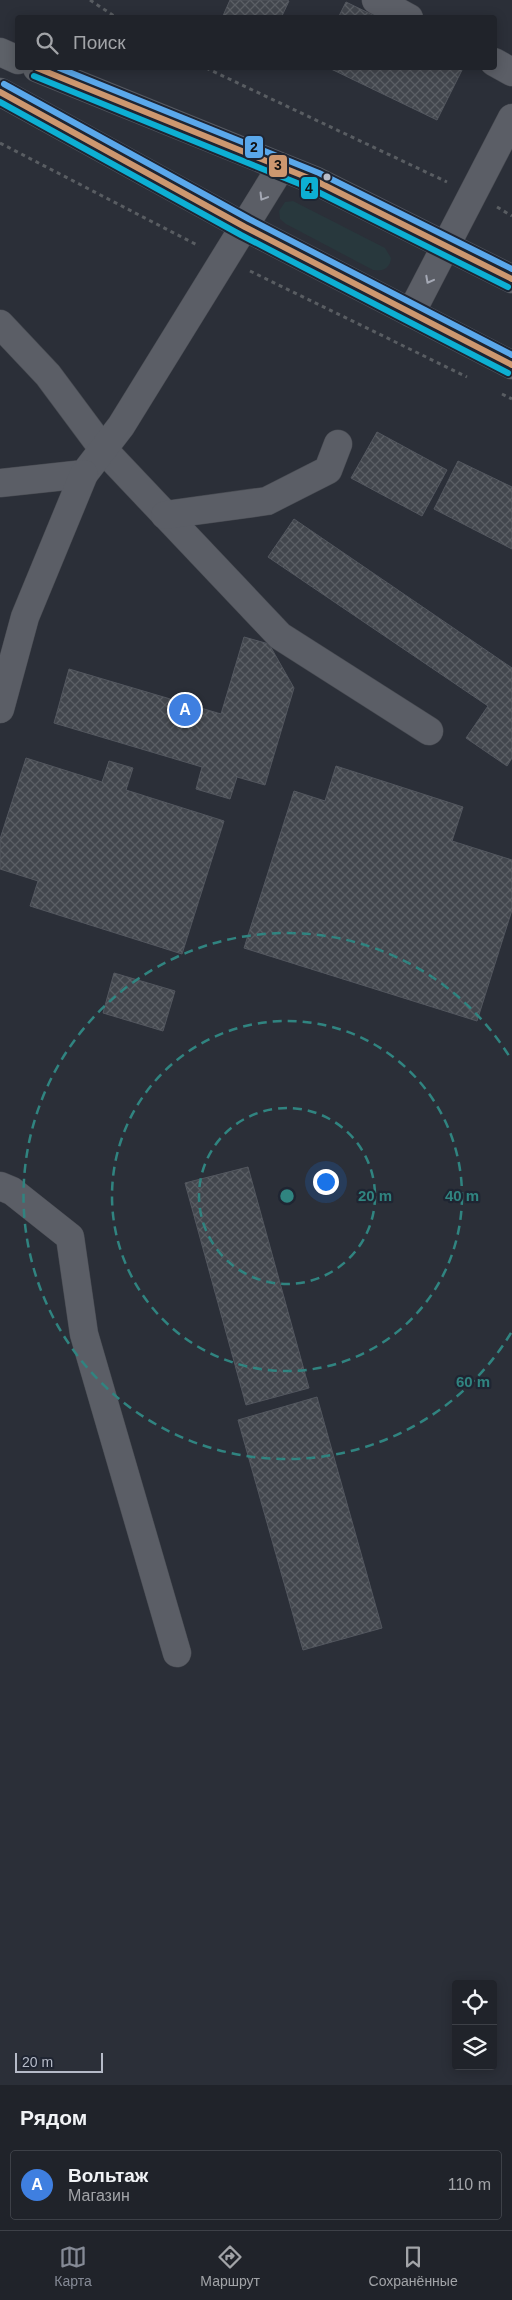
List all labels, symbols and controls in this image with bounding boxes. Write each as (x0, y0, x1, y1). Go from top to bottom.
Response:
search box (15, 15, 497, 70)
icon: search (33, 29, 61, 57)
text: Поиск (73, 32, 126, 53)
line badge: 2 (244, 135, 264, 159)
text: 2 (250, 139, 258, 155)
line badge: 3 (268, 154, 288, 178)
text: 3 (274, 157, 282, 173)
unlabelled marker (322, 172, 332, 182)
line badge: 4 (300, 176, 319, 200)
text: 4 (305, 180, 313, 196)
one-way arrow (259, 192, 269, 201)
one-way arrow (425, 275, 435, 284)
pin: A (169, 691, 201, 729)
your location (313, 1169, 339, 1195)
centre of rings (278, 1187, 296, 1205)
text: 20 m (358, 1187, 392, 1204)
text: 40 m (445, 1187, 479, 1204)
text: 60 m (456, 1373, 490, 1390)
map controls (452, 1980, 497, 2070)
button: locate (452, 1980, 497, 2025)
button: layers (452, 2025, 497, 2070)
scale bar (15, 2050, 102, 2073)
text: 20 m (22, 2054, 53, 2070)
text: Рядом (20, 2106, 87, 2129)
text: Вольтаж (68, 2165, 148, 2186)
text: A (31, 2176, 43, 2193)
text: 110 m (448, 2176, 491, 2193)
text: Магазин (68, 2187, 130, 2204)
tab: Карта (54, 2243, 92, 2289)
tab: Маршрут (200, 2243, 260, 2289)
tab: Сохранённые (369, 2243, 458, 2289)

